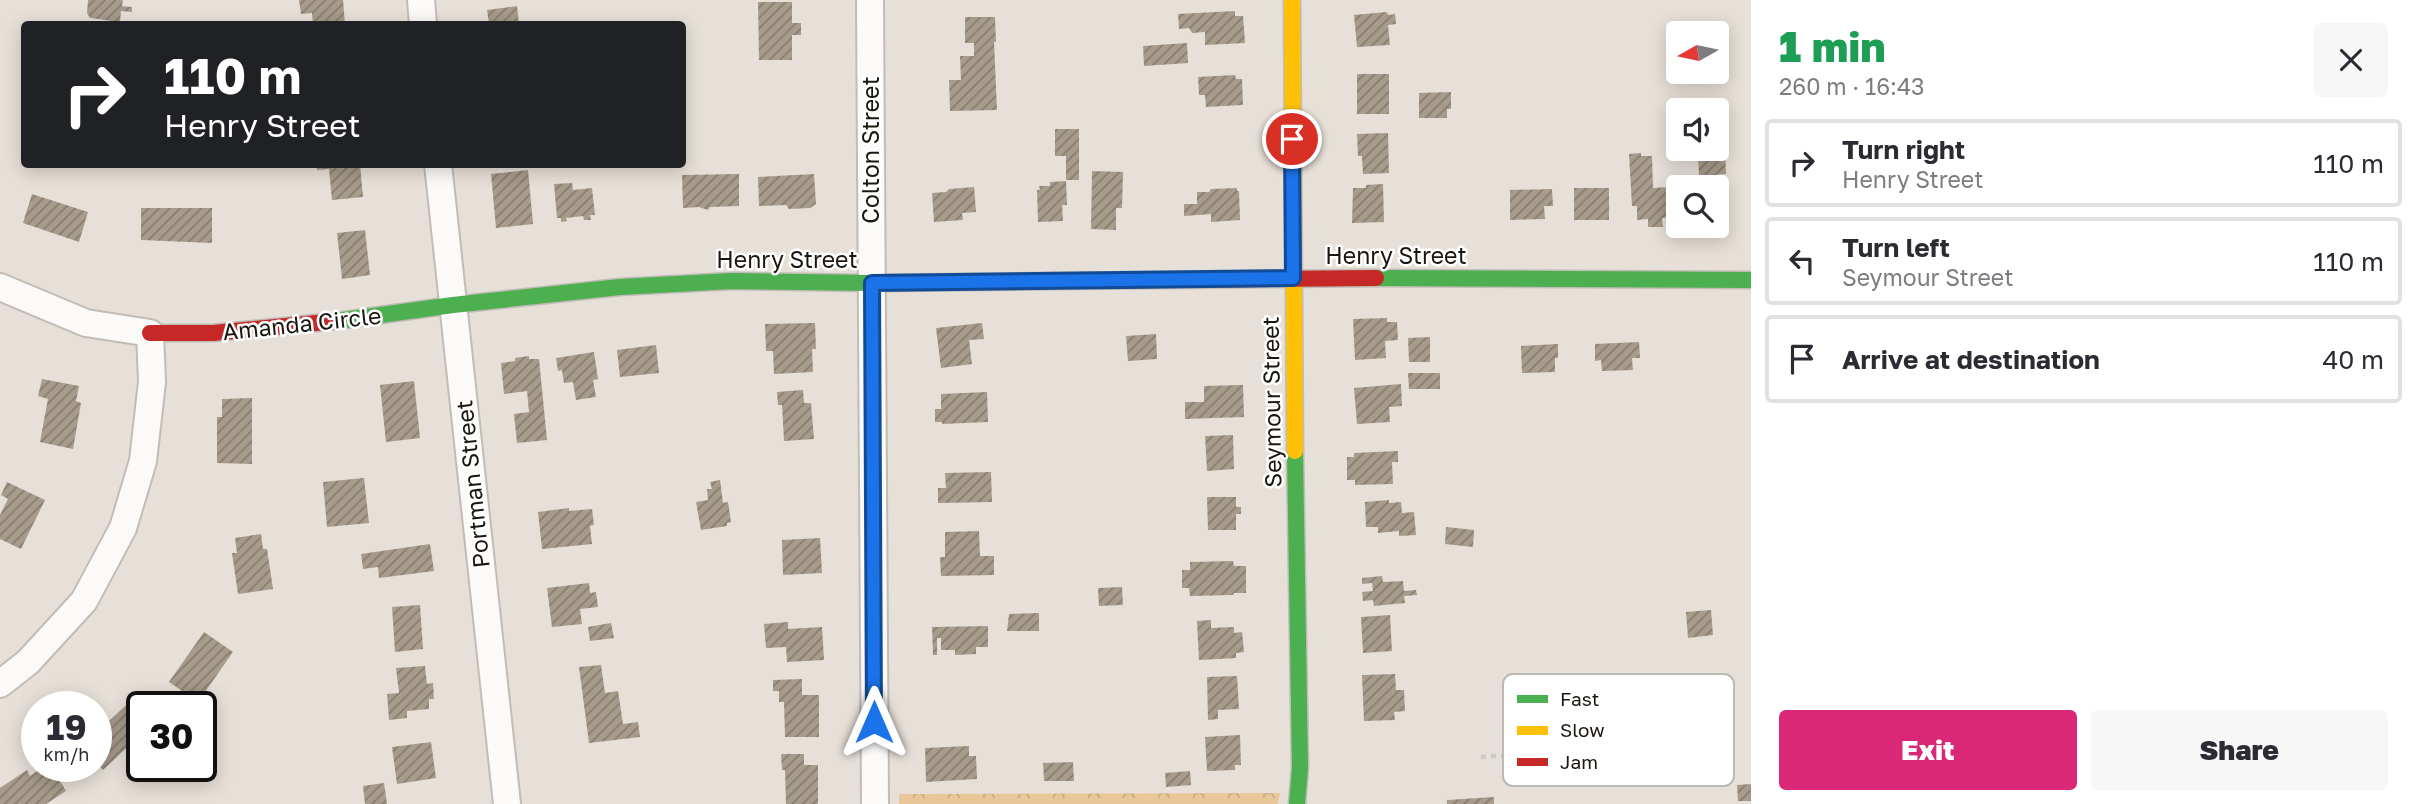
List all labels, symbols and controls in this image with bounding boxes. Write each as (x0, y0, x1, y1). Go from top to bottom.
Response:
north arrow (1666, 21, 1729, 84)
map controls (1666, 21, 1729, 238)
text: 1 min (1779, 21, 1886, 71)
button: close (2314, 23, 2388, 97)
text: 110 m (164, 46, 301, 105)
icon: right (49, 49, 140, 140)
text: 260 m · 16:43 (1779, 72, 1924, 100)
street label: Colton Street (856, 76, 884, 224)
button: sound (1666, 98, 1729, 161)
text: Henry Street (164, 106, 361, 144)
pin (1262, 109, 1322, 169)
icon: arrive (1273, 120, 1311, 158)
text: Turn right (1842, 134, 1965, 165)
icon: right (1783, 144, 1821, 182)
text: 110 m (2313, 148, 2384, 179)
text: Henry Street (1842, 165, 1983, 193)
button: search (1666, 175, 1729, 238)
text: Turn left (1842, 232, 1950, 263)
street label: Henry Street (1325, 241, 1467, 269)
icon: left (1783, 242, 1821, 280)
street label: Henry Street (716, 245, 858, 273)
text: 110 m (2313, 246, 2384, 277)
text: Seymour Street (1842, 263, 2013, 291)
street label: Amanda Circle (221, 301, 383, 345)
street label: Seymour Street (1256, 316, 1286, 488)
icon: arrive (1783, 340, 1821, 378)
text: Arrive at destination (1842, 344, 2100, 375)
text: 40 m (2323, 344, 2384, 375)
street label: Portman Street (449, 399, 495, 569)
legend (1503, 674, 1734, 786)
position arrow (837, 685, 911, 759)
text: Fast (1560, 687, 1599, 710)
speed limit sign: 30 (126, 691, 217, 782)
text: 19 (46, 706, 87, 748)
button: Exit (1779, 710, 2077, 790)
button: Share (2091, 710, 2388, 790)
text: Slow (1560, 718, 1605, 741)
text: km/h (44, 743, 89, 765)
text: Jam (1560, 750, 1598, 773)

